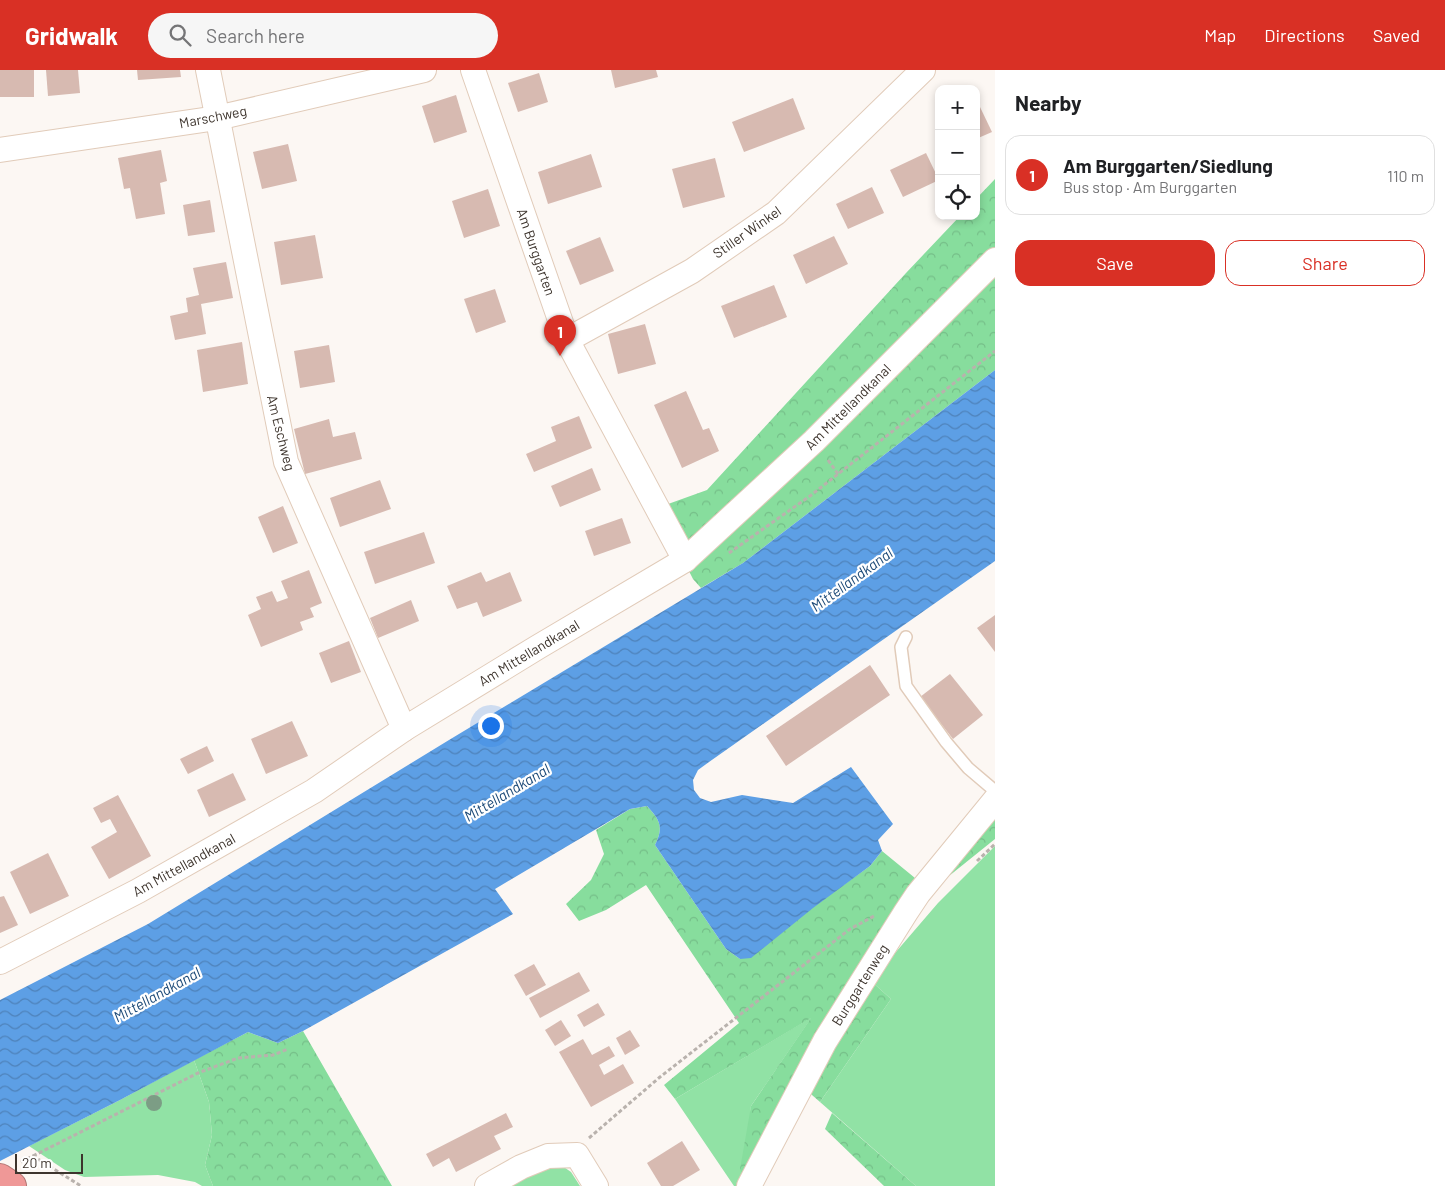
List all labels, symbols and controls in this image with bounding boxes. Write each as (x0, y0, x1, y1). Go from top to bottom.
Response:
search box (148, 13, 498, 58)
text: Gridwalk (25, 21, 118, 50)
icon: search (166, 21, 194, 49)
text: Search here (206, 24, 305, 47)
text: Map (1204, 24, 1236, 46)
text: Directions (1264, 24, 1345, 46)
text: Saved (1373, 24, 1420, 46)
map controls (935, 85, 980, 220)
button: + (935, 85, 980, 130)
text: Nearby (1015, 90, 1081, 115)
street label: Marschweg (178, 102, 248, 131)
button: − (935, 130, 980, 175)
text: Am Burggarten/Siedlung (1063, 154, 1273, 177)
text: 1 (1029, 166, 1035, 185)
text: 110 m (1387, 166, 1424, 185)
button: locate (935, 175, 980, 220)
text: Bus stop · Am Burggarten (1063, 177, 1237, 196)
street label: Stiller Winkel (709, 202, 784, 261)
street label: Am Burggarten (514, 206, 559, 298)
button: Save (1015, 240, 1215, 286)
button: Share (1225, 240, 1425, 286)
pin: 1 (544, 315, 576, 356)
street label: Am Mittellandkanal (801, 360, 894, 453)
street label: Am Eschweg (264, 393, 299, 473)
water label: Mittellandkanal (807, 543, 896, 615)
street label: Am Mittellandkanal (475, 616, 582, 689)
your location (478, 713, 504, 739)
water label: Mittellandkanal (460, 759, 553, 825)
street label: Am Mittellandkanal (130, 829, 238, 900)
street label: Burggartenweg (828, 941, 891, 1029)
water label: Mittellandkanal (110, 963, 204, 1025)
scale bar (15, 1151, 82, 1174)
text: 20 m (22, 1154, 52, 1171)

